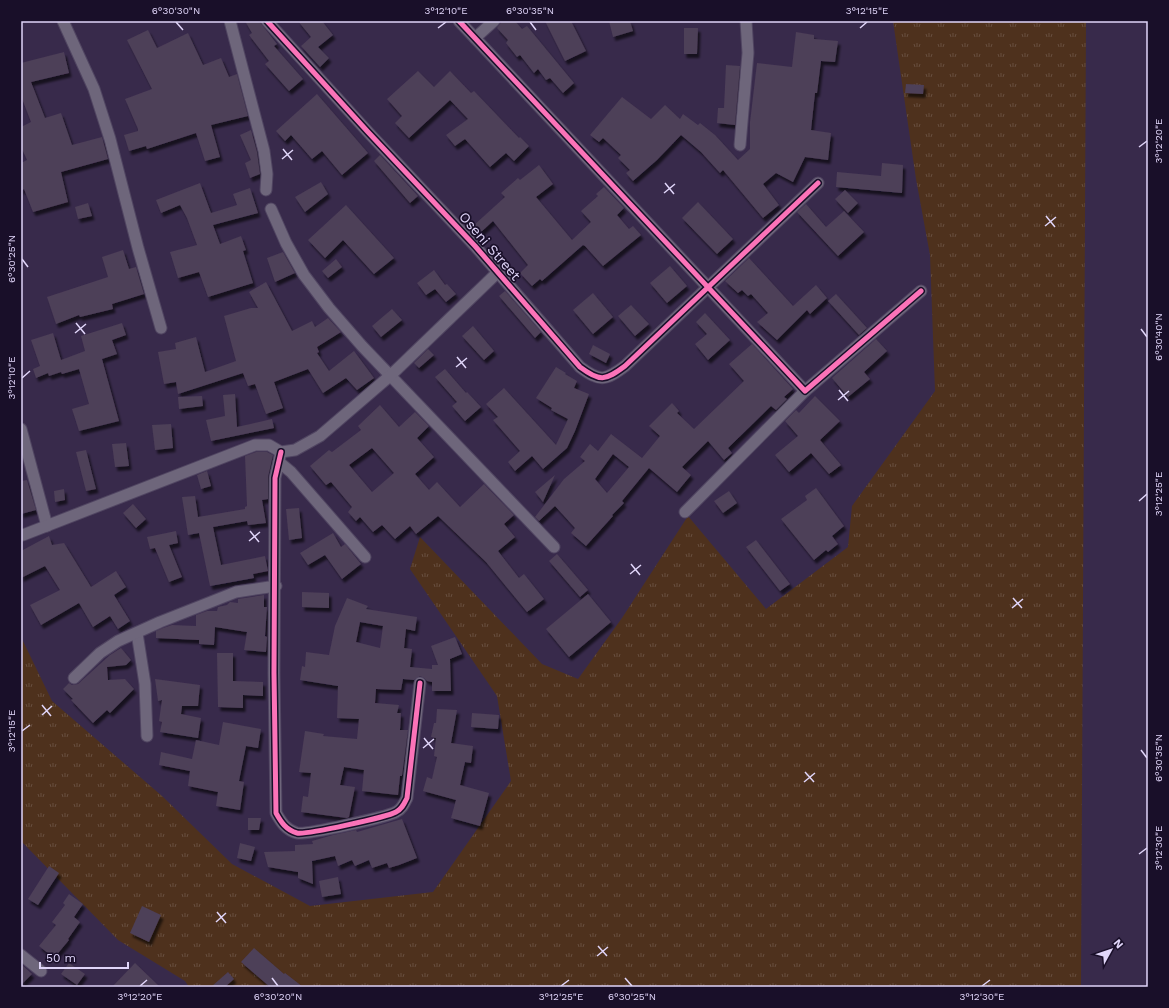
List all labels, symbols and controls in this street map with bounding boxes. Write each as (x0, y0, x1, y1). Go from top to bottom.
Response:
text: 6°30'30"N (152, 5, 200, 16)
text: 3°12'10"E (424, 5, 468, 16)
text: 6°30'35"N (506, 5, 554, 16)
text: 3°12'15"E (846, 5, 888, 16)
text: 3°12'20"E (1153, 119, 1164, 163)
street label: Oseni Street (456, 209, 524, 284)
text: 6°30'25"N (6, 235, 17, 283)
text: 6°30'40"N (1153, 313, 1164, 361)
text: 3°12'10"E (6, 356, 17, 400)
text: 3°12'25"E (1153, 472, 1164, 516)
text: 3°12'15"E (6, 710, 17, 752)
text: 6°30'35"N (1153, 734, 1164, 782)
text: 3°12'30"E (1153, 826, 1164, 870)
north arrow (1091, 930, 1131, 970)
text: N (1111, 937, 1126, 951)
scale bar (40, 944, 128, 970)
text: 50 m (46, 951, 76, 965)
text: 3°12'20"E (118, 991, 162, 1002)
text: 6°30'20"N (254, 991, 302, 1002)
text: 3°12'25"E (539, 991, 583, 1002)
text: 6°30'25"N (608, 991, 656, 1002)
text: 3°12'30"E (960, 991, 1004, 1002)

